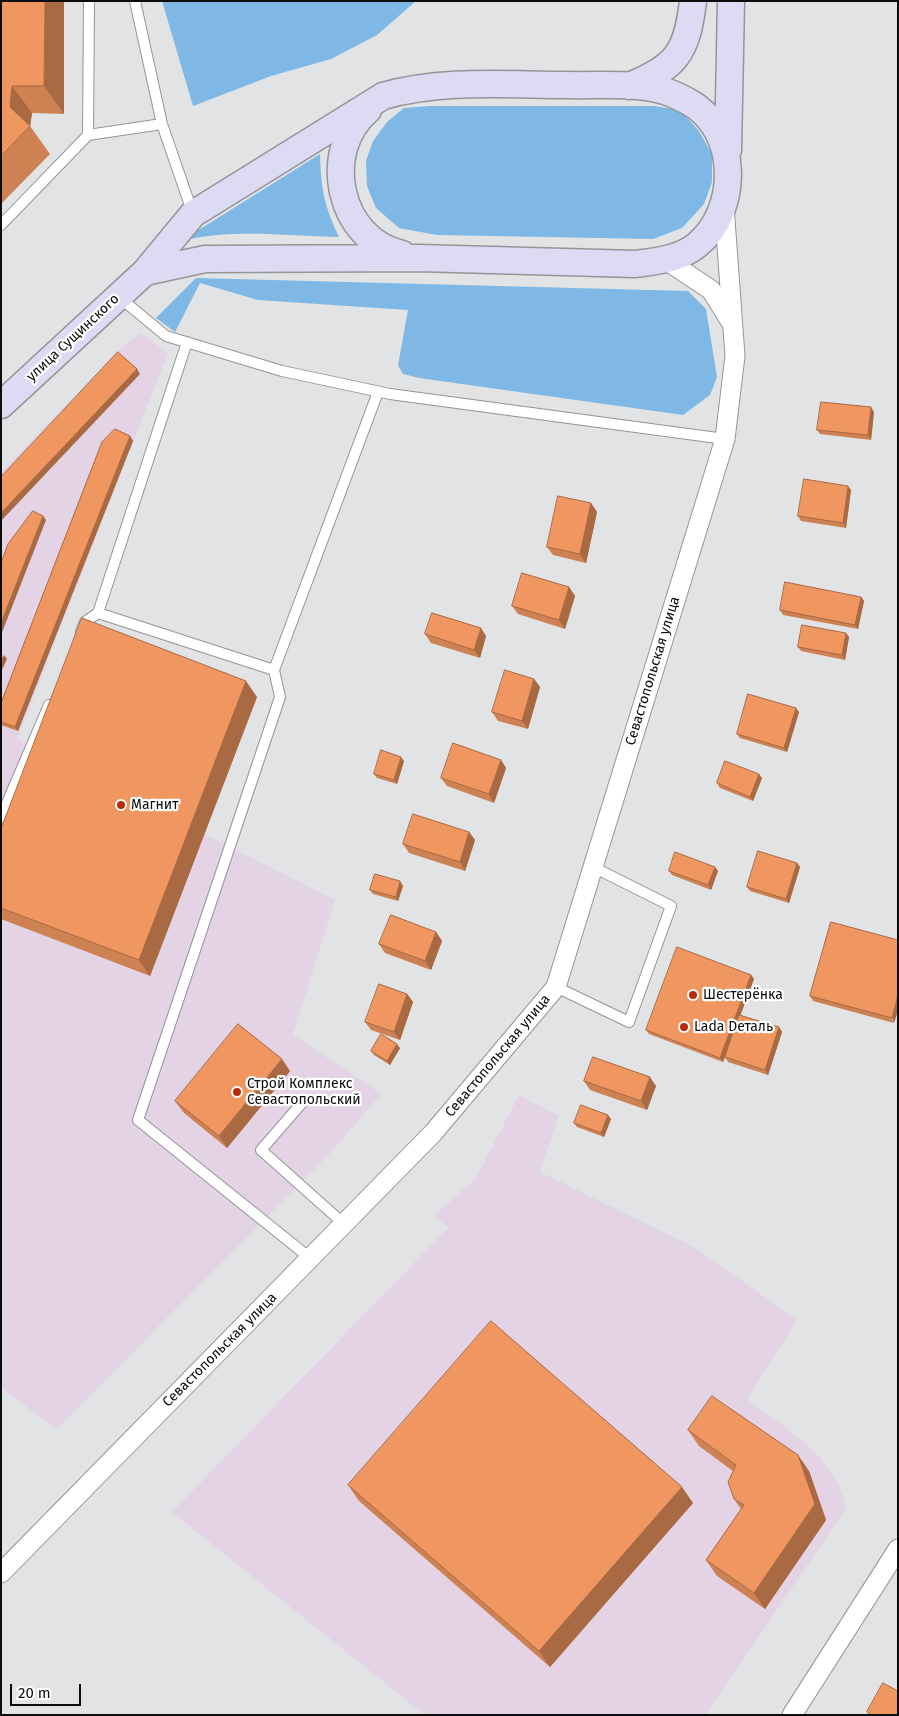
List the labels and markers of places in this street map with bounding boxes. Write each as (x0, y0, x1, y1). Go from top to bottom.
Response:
place label: Магнит (131, 797, 179, 813)
marker: Магнит (115, 799, 127, 811)
place label: Шестерёнка (703, 987, 783, 1003)
marker: Шестерёнка (687, 989, 699, 1001)
place label: Lada Dеталь (694, 1019, 773, 1035)
marker: Lada Dеталь (678, 1021, 690, 1033)
place label: Строй Комплекс Севастопольский (247, 1076, 361, 1108)
marker: Строй Комплекс Севастопольский (231, 1086, 243, 1098)

